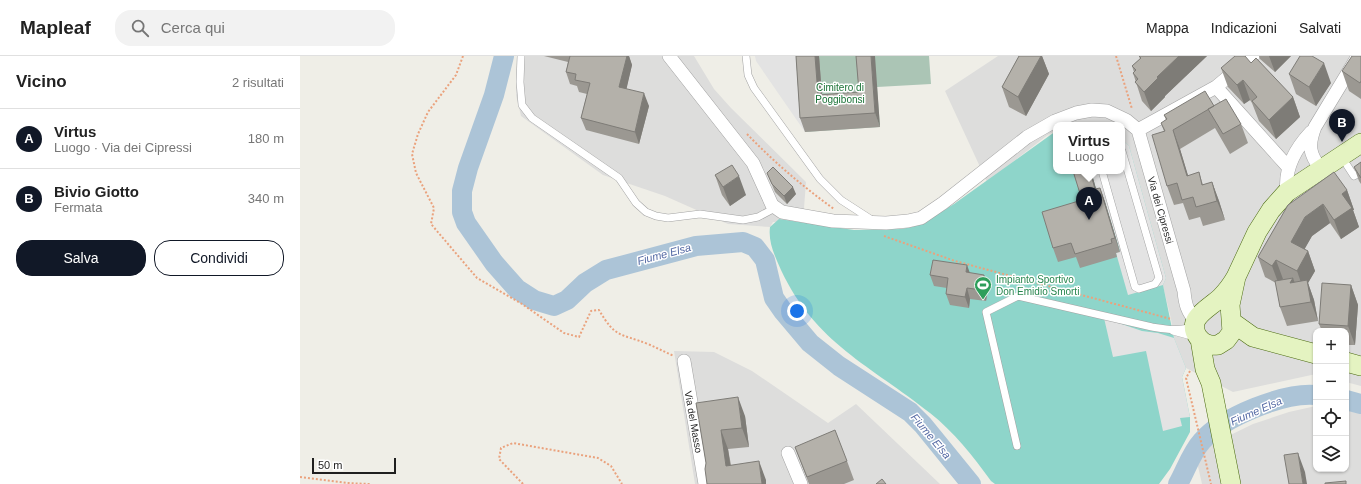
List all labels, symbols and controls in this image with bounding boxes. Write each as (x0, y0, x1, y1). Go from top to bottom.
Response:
search box (115, 10, 395, 46)
text: Mapleaf (20, 17, 91, 38)
icon: search (129, 17, 151, 39)
text: Cerca qui (161, 19, 225, 36)
text: Mappa (1146, 20, 1189, 36)
text: Indicazioni (1211, 20, 1277, 36)
text: Salvati (1299, 20, 1341, 36)
text: Vicino (16, 72, 67, 91)
text: 2 risultati (232, 75, 284, 90)
park label: Cimitero di Poggibonsi (815, 82, 865, 105)
pin: B (1329, 109, 1355, 142)
popup (1053, 122, 1125, 174)
text: Virtus (54, 123, 96, 140)
text: A (24, 131, 34, 146)
text: 180 m (248, 131, 284, 146)
text: Virtus (1068, 132, 1110, 149)
text: Luogo · Via dei Cipressi (54, 140, 192, 155)
text: Luogo (1068, 149, 1104, 164)
street label: Via dei Cipressi (1146, 175, 1175, 245)
text: Bivio Giotto (54, 183, 139, 200)
pin: A (1076, 187, 1102, 220)
text: B (24, 191, 34, 206)
text: 340 m (248, 191, 284, 206)
text: Fermata (54, 200, 102, 215)
button: Salva (16, 240, 146, 276)
button: Condividi (154, 240, 284, 276)
water label: Fiume Elsa (636, 241, 692, 267)
place label: Impianto Sportivo Don Emidio Smorti (996, 274, 1079, 297)
sports icon: Impianto Sportivo Don Emidio Smorti (973, 275, 993, 300)
your location (787, 301, 807, 321)
map controls (1313, 328, 1349, 472)
button: + (1313, 328, 1349, 364)
button: − (1313, 364, 1349, 400)
street label: Via del Masso (683, 390, 704, 454)
water label: Fiume Elsa (1228, 394, 1284, 428)
button: locate (1313, 400, 1349, 436)
water label: Fiume Elsa (909, 411, 953, 461)
button: layers (1313, 436, 1349, 472)
scale bar (312, 456, 396, 475)
text: 50 m (318, 459, 342, 471)

